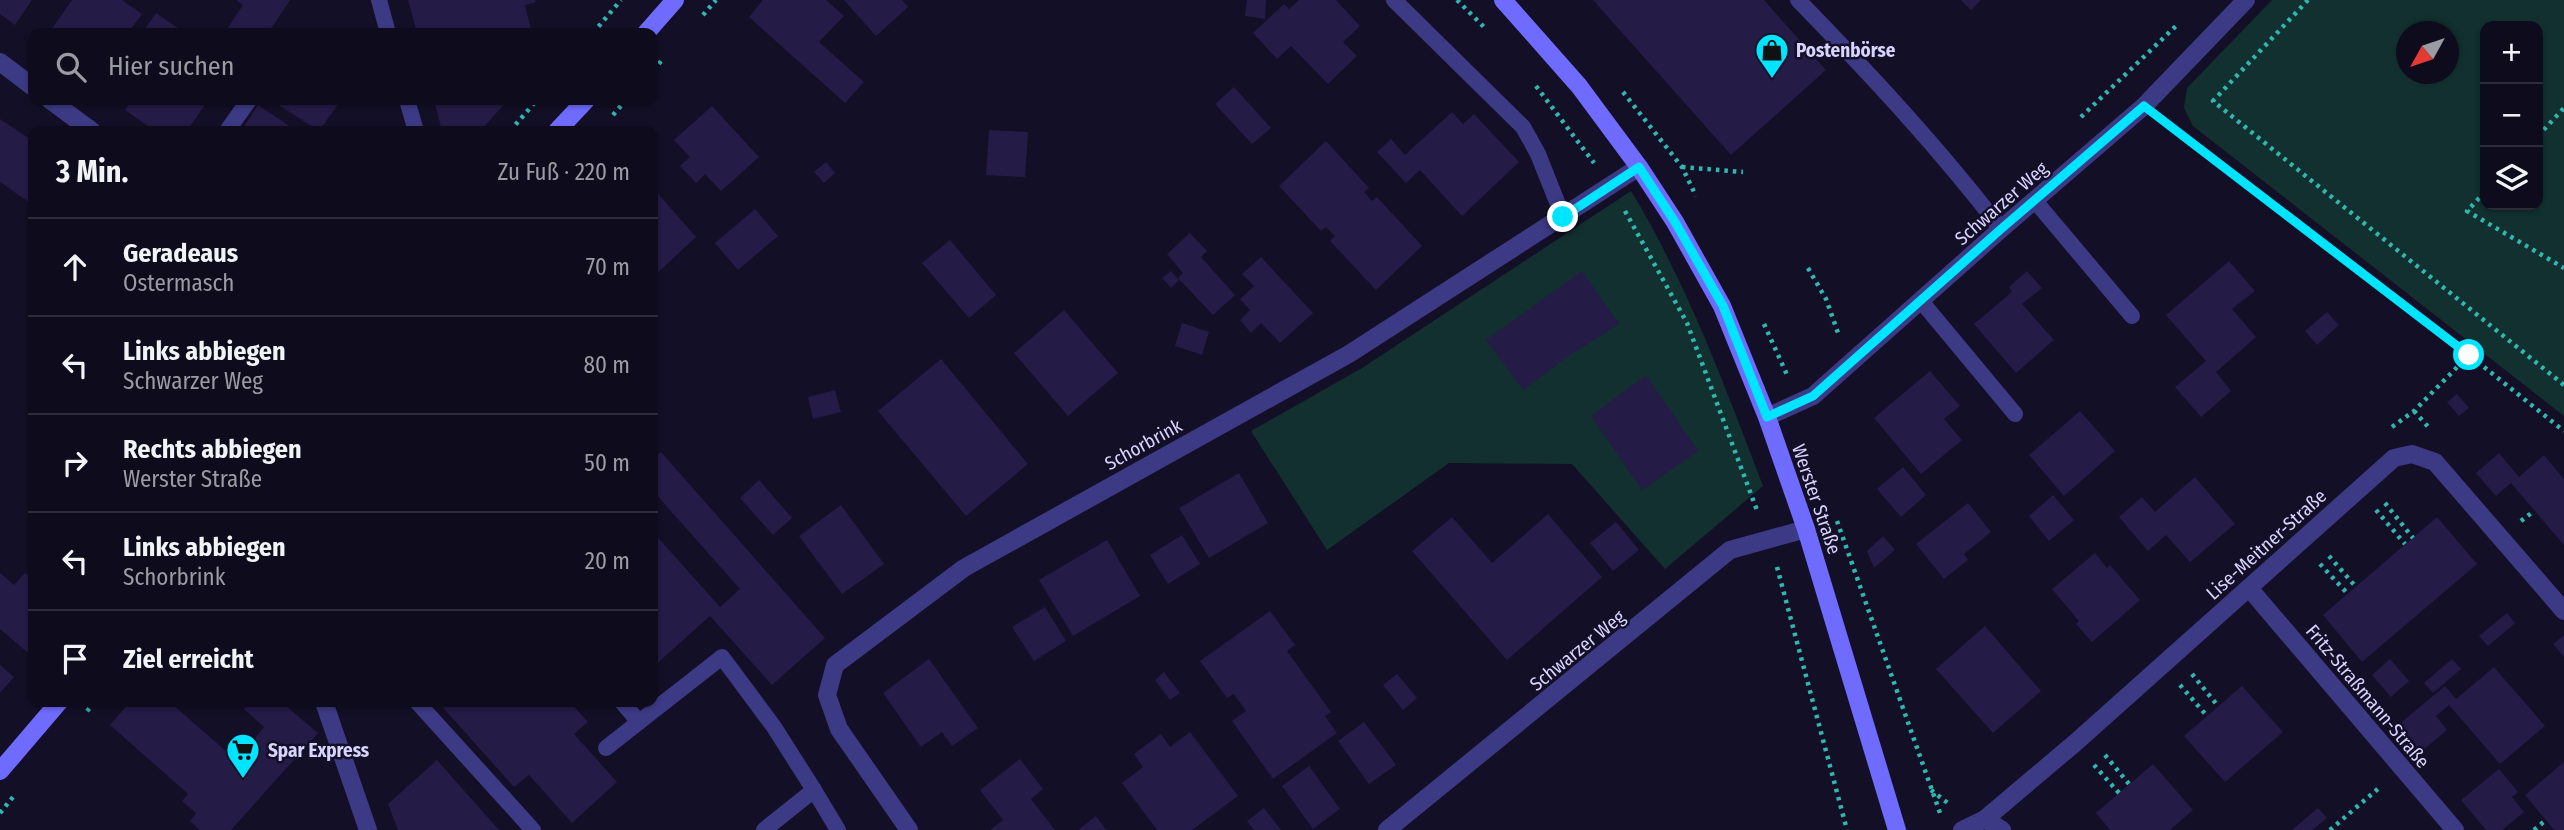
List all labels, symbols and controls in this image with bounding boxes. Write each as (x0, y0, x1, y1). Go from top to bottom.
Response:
north arrow (2396, 21, 2459, 84)
map controls (2480, 21, 2543, 210)
button: + (2480, 21, 2543, 84)
search box (28, 28, 658, 105)
shop icon: Postenbörse (1753, 31, 1791, 80)
place label: Postenbörse (1796, 39, 1896, 62)
icon: search (52, 48, 90, 86)
text: Hier suchen (108, 51, 234, 82)
button: − (2480, 84, 2543, 147)
button: layers (2480, 147, 2543, 210)
text: 3 Min. (56, 154, 128, 190)
street label: Schwarzer Weg (1950, 157, 2053, 250)
text: Zu Fuß · 220 m (498, 158, 630, 186)
route end (1547, 201, 1578, 232)
text: Geradeaus (123, 238, 238, 269)
icon: ahead (56, 248, 94, 286)
text: 70 m (586, 253, 630, 281)
text: Ostermasch (123, 269, 234, 297)
text: Links abbiegen (123, 336, 286, 367)
route start (2453, 339, 2484, 370)
icon: left (56, 346, 94, 384)
text: 80 m (583, 351, 630, 379)
text: Schwarzer Weg (123, 367, 263, 395)
street label: Schorbrink (1101, 414, 1186, 475)
text: Rechts abbiegen (123, 434, 302, 465)
street label: Werster Straße (1787, 441, 1846, 557)
icon: right (56, 444, 94, 482)
text: 50 m (584, 449, 630, 477)
text: Werster Straße (123, 465, 262, 493)
street label: Lise-Meitner-Straße (2201, 484, 2331, 604)
text: Links abbiegen (123, 532, 286, 563)
icon: left (56, 542, 94, 580)
text: 20 m (585, 547, 630, 575)
text: Schorbrink (123, 563, 225, 591)
street label: Schwarzer Weg (1525, 605, 1630, 696)
street label: Fritz-Straßmann-Straße (2301, 620, 2434, 773)
icon: arrive (56, 640, 94, 678)
text: Ziel erreicht (123, 644, 254, 675)
supermarket icon: Spar Express (224, 731, 262, 780)
place label: Spar Express (268, 739, 370, 762)

